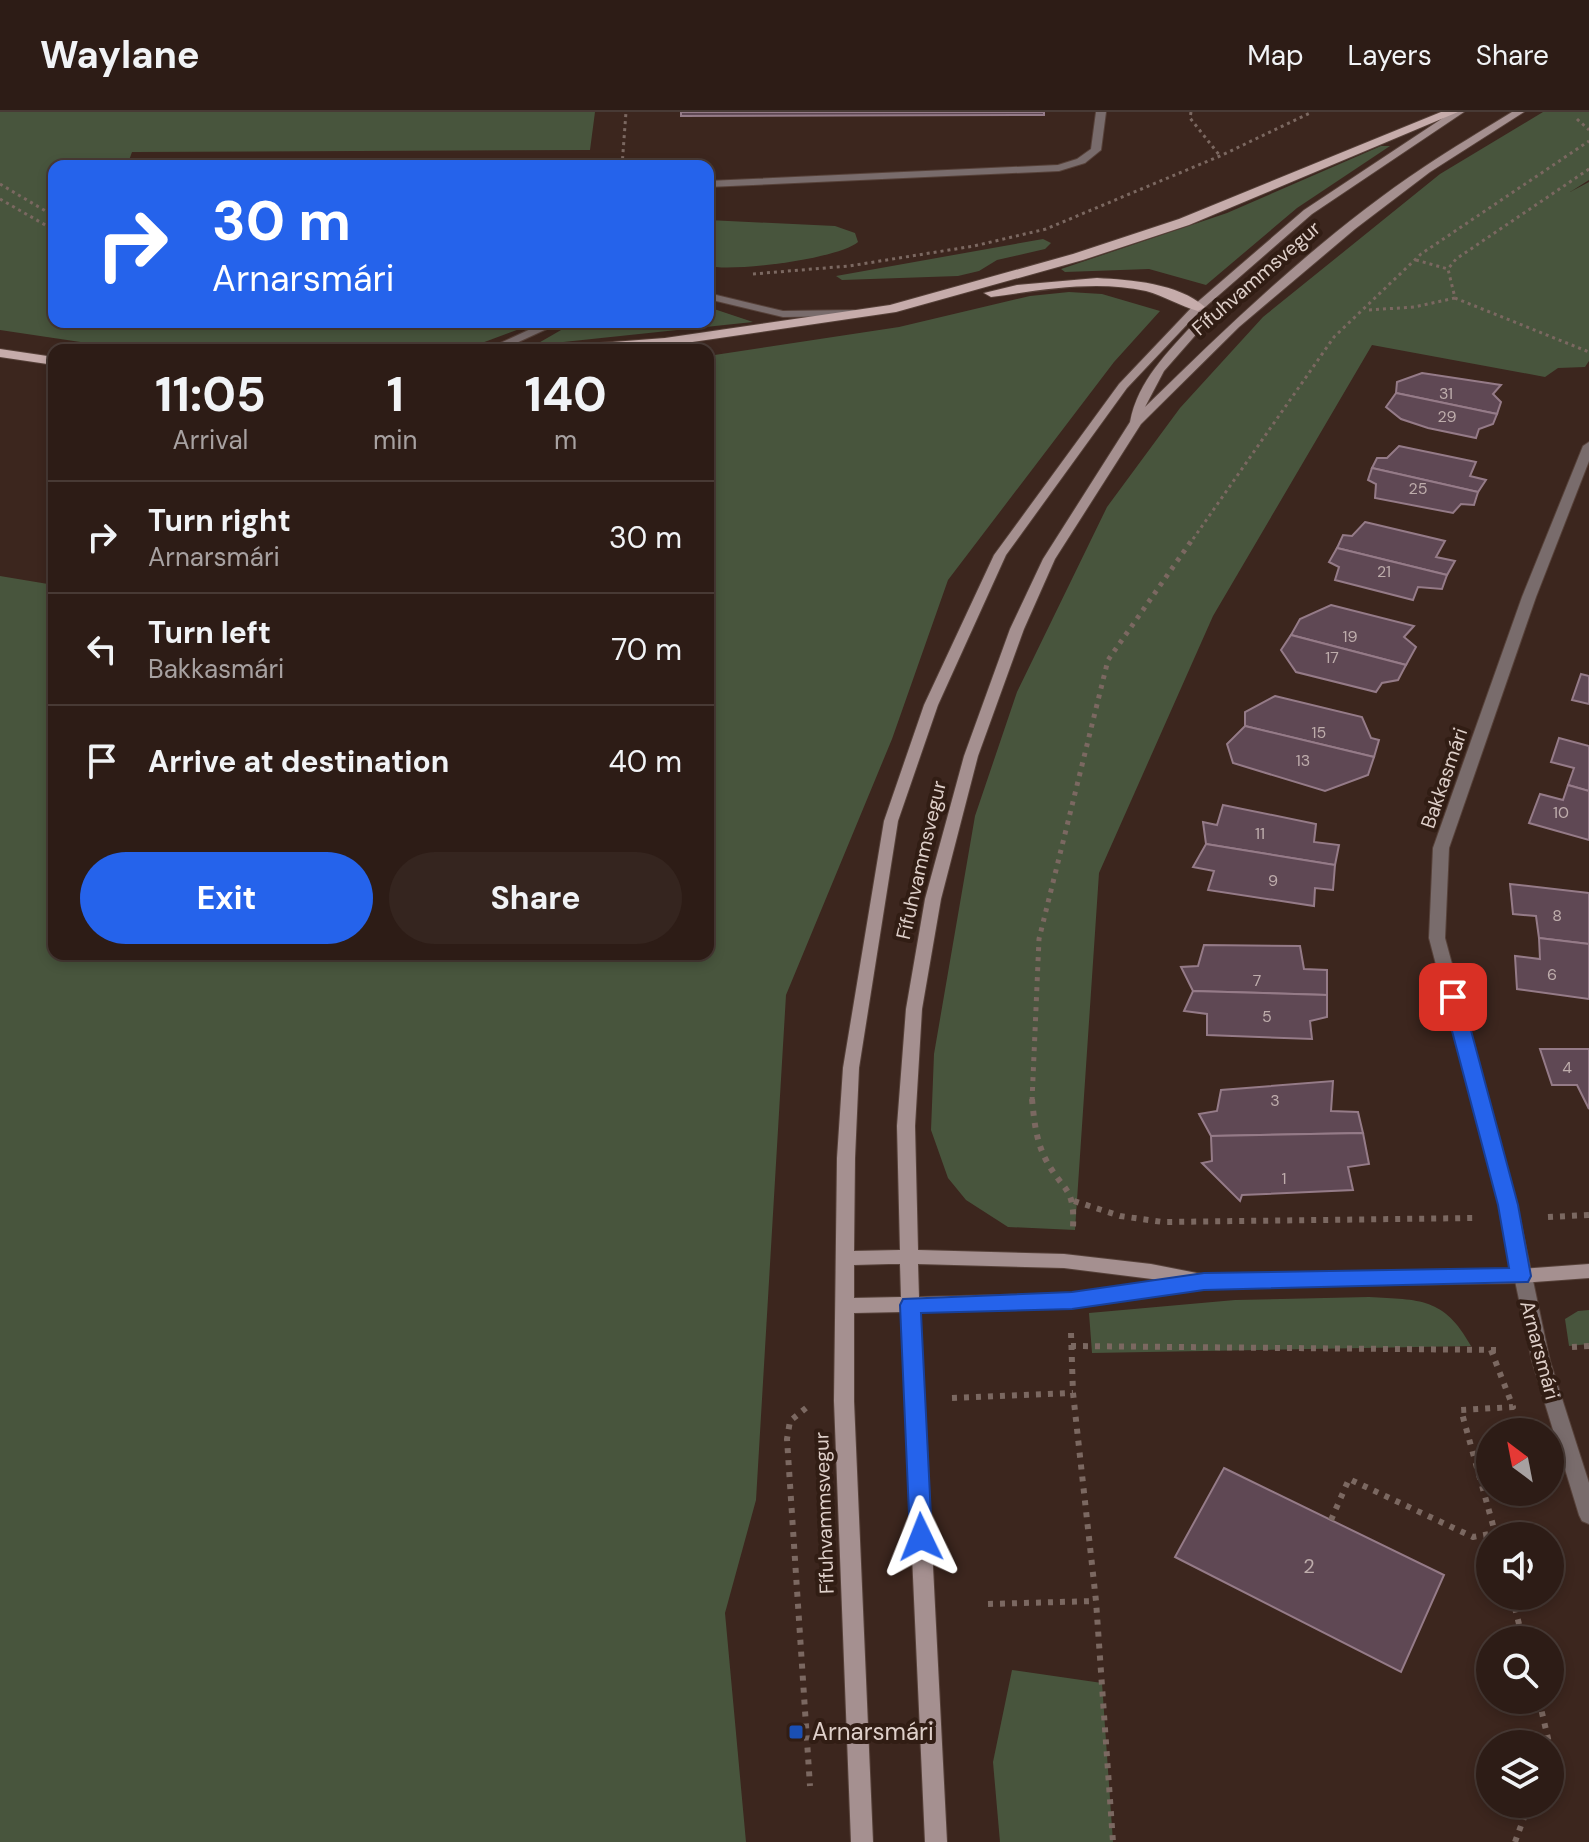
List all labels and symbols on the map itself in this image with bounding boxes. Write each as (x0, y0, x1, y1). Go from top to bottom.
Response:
street label: Fífuhvammsvegur (1186, 215, 1326, 341)
house number: 31 (1439, 383, 1453, 404)
house number: 29 (1437, 406, 1457, 427)
house number: 25 (1409, 478, 1427, 499)
house number: 21 (1377, 561, 1391, 582)
house number: 19 (1342, 626, 1358, 647)
house number: 17 (1325, 647, 1339, 668)
house number: 15 (1312, 722, 1326, 743)
street label: Bakkasmári (1415, 724, 1473, 832)
house number: 13 (1296, 750, 1310, 771)
street label: Fífuhvammsvegur (890, 778, 952, 942)
house number: 10 (1553, 802, 1569, 823)
house number: 11 (1255, 823, 1265, 844)
house number: 9 (1268, 870, 1278, 891)
house number: 8 (1552, 905, 1562, 926)
pin (1419, 963, 1487, 1031)
house number: 6 (1547, 964, 1557, 985)
house number: 7 (1253, 970, 1261, 991)
house number: 5 (1262, 1006, 1272, 1027)
house number: 4 (1562, 1057, 1572, 1078)
house number: 3 (1270, 1090, 1280, 1111)
house number: 1 (1282, 1168, 1287, 1189)
street label: Arnarsmári (1514, 1298, 1566, 1402)
north arrow (1476, 1418, 1564, 1506)
street label: Fífuhvammsvegur (808, 1432, 840, 1594)
position arrow (879, 1495, 963, 1579)
house number: 2 (1303, 1553, 1315, 1579)
place label: Arnarsmári (812, 1716, 934, 1747)
marker: Arnarsmári (787, 1723, 805, 1741)

